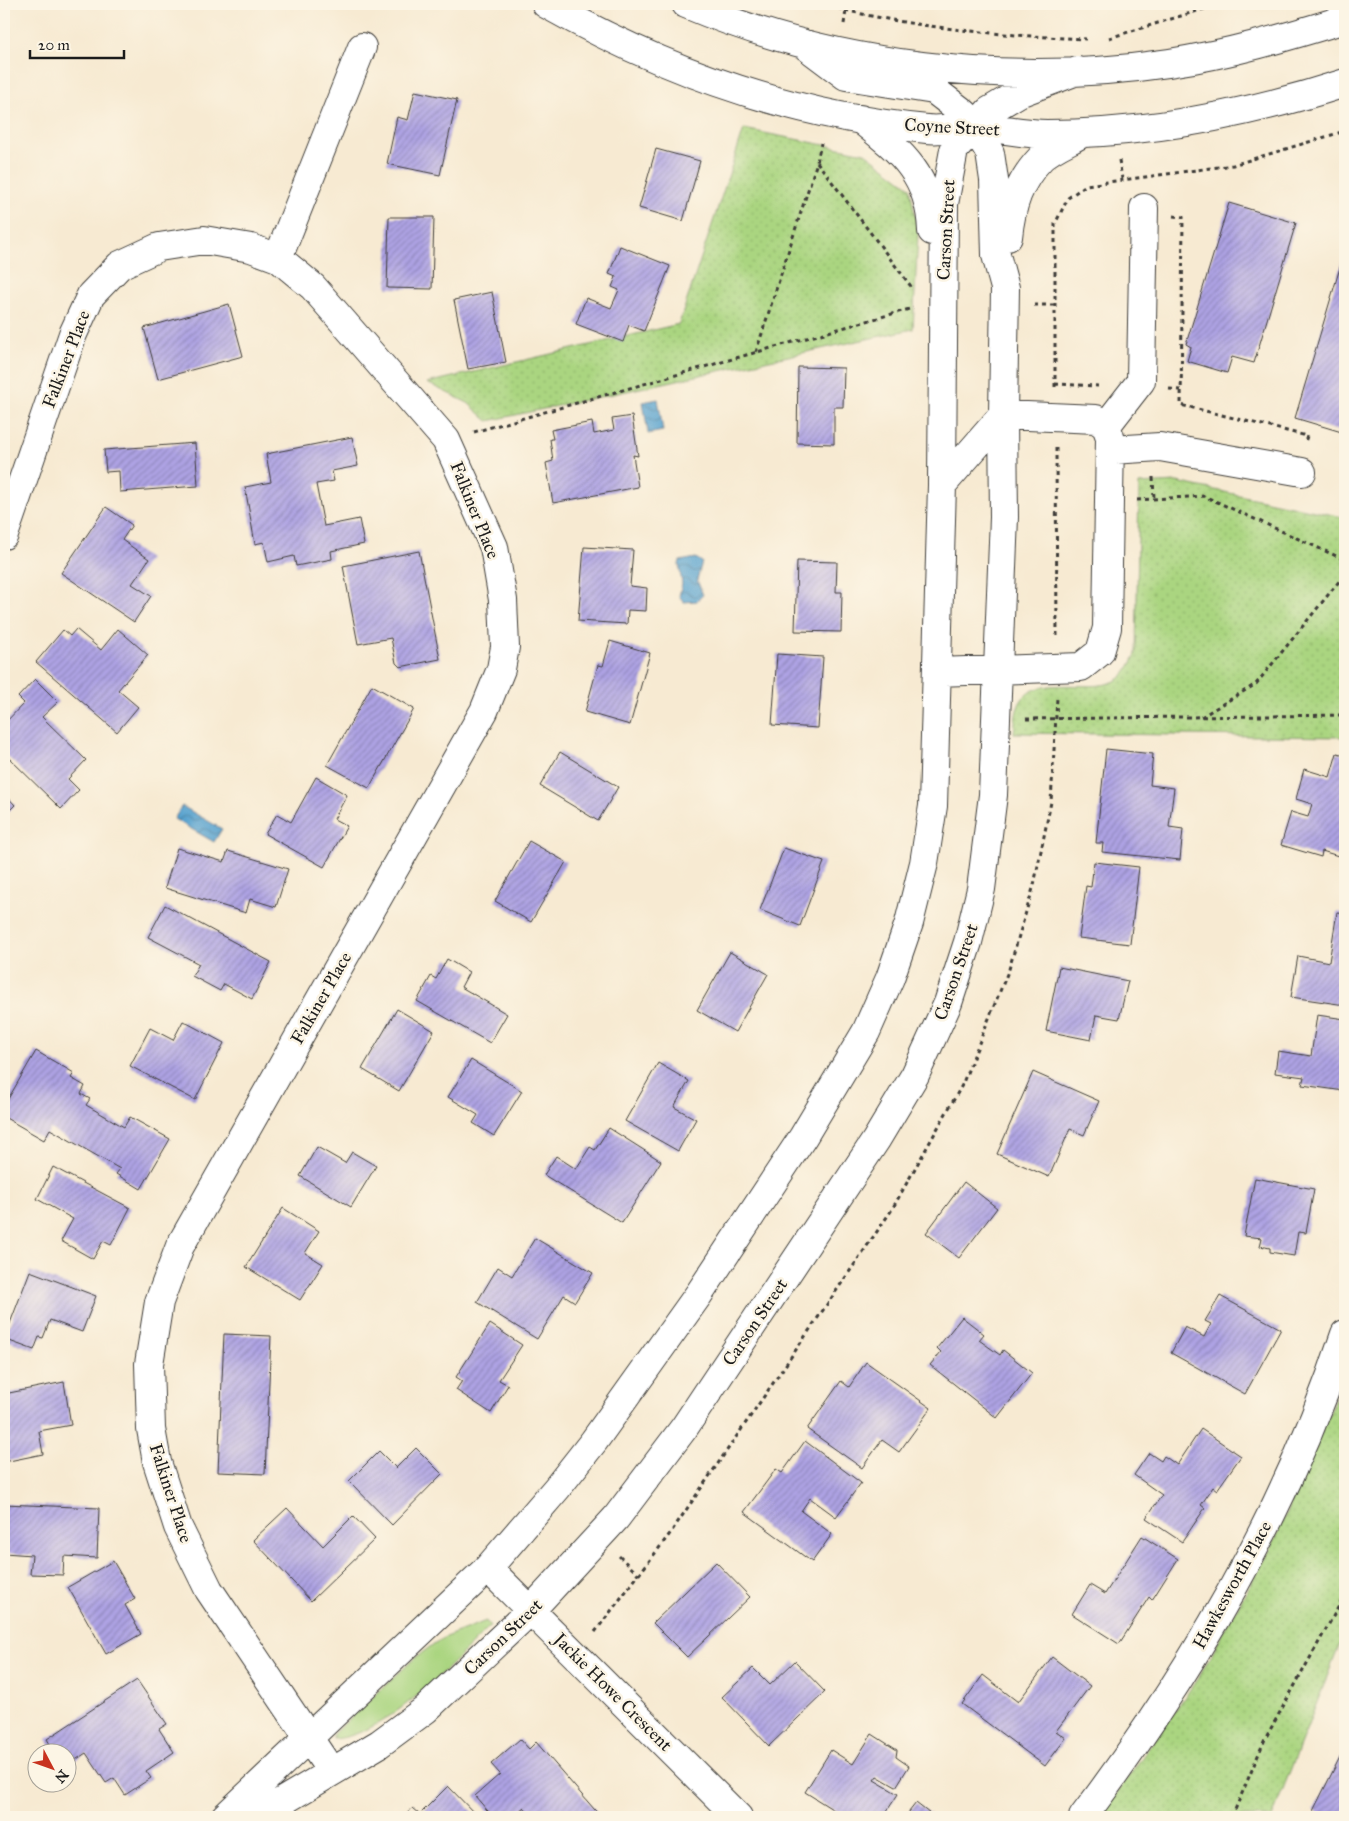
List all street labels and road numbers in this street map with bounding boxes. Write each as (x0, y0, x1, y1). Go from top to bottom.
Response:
street label: Coyne Street (904, 114, 1001, 141)
street label: Carson Street (932, 179, 960, 281)
street label: Falkiner Place (37, 307, 95, 411)
street label: Falkiner Place (446, 458, 504, 562)
street label: Carson Street (929, 920, 983, 1023)
street label: Falkiner Place (286, 948, 356, 1048)
street label: Carson Street (718, 1274, 793, 1370)
street label: Falkiner Place (145, 1441, 197, 1545)
street label: Hawkesworth Place (1188, 1517, 1276, 1653)
street label: Carson Street (459, 1594, 547, 1680)
street label: Jackie Howe Crescent (547, 1627, 677, 1757)

